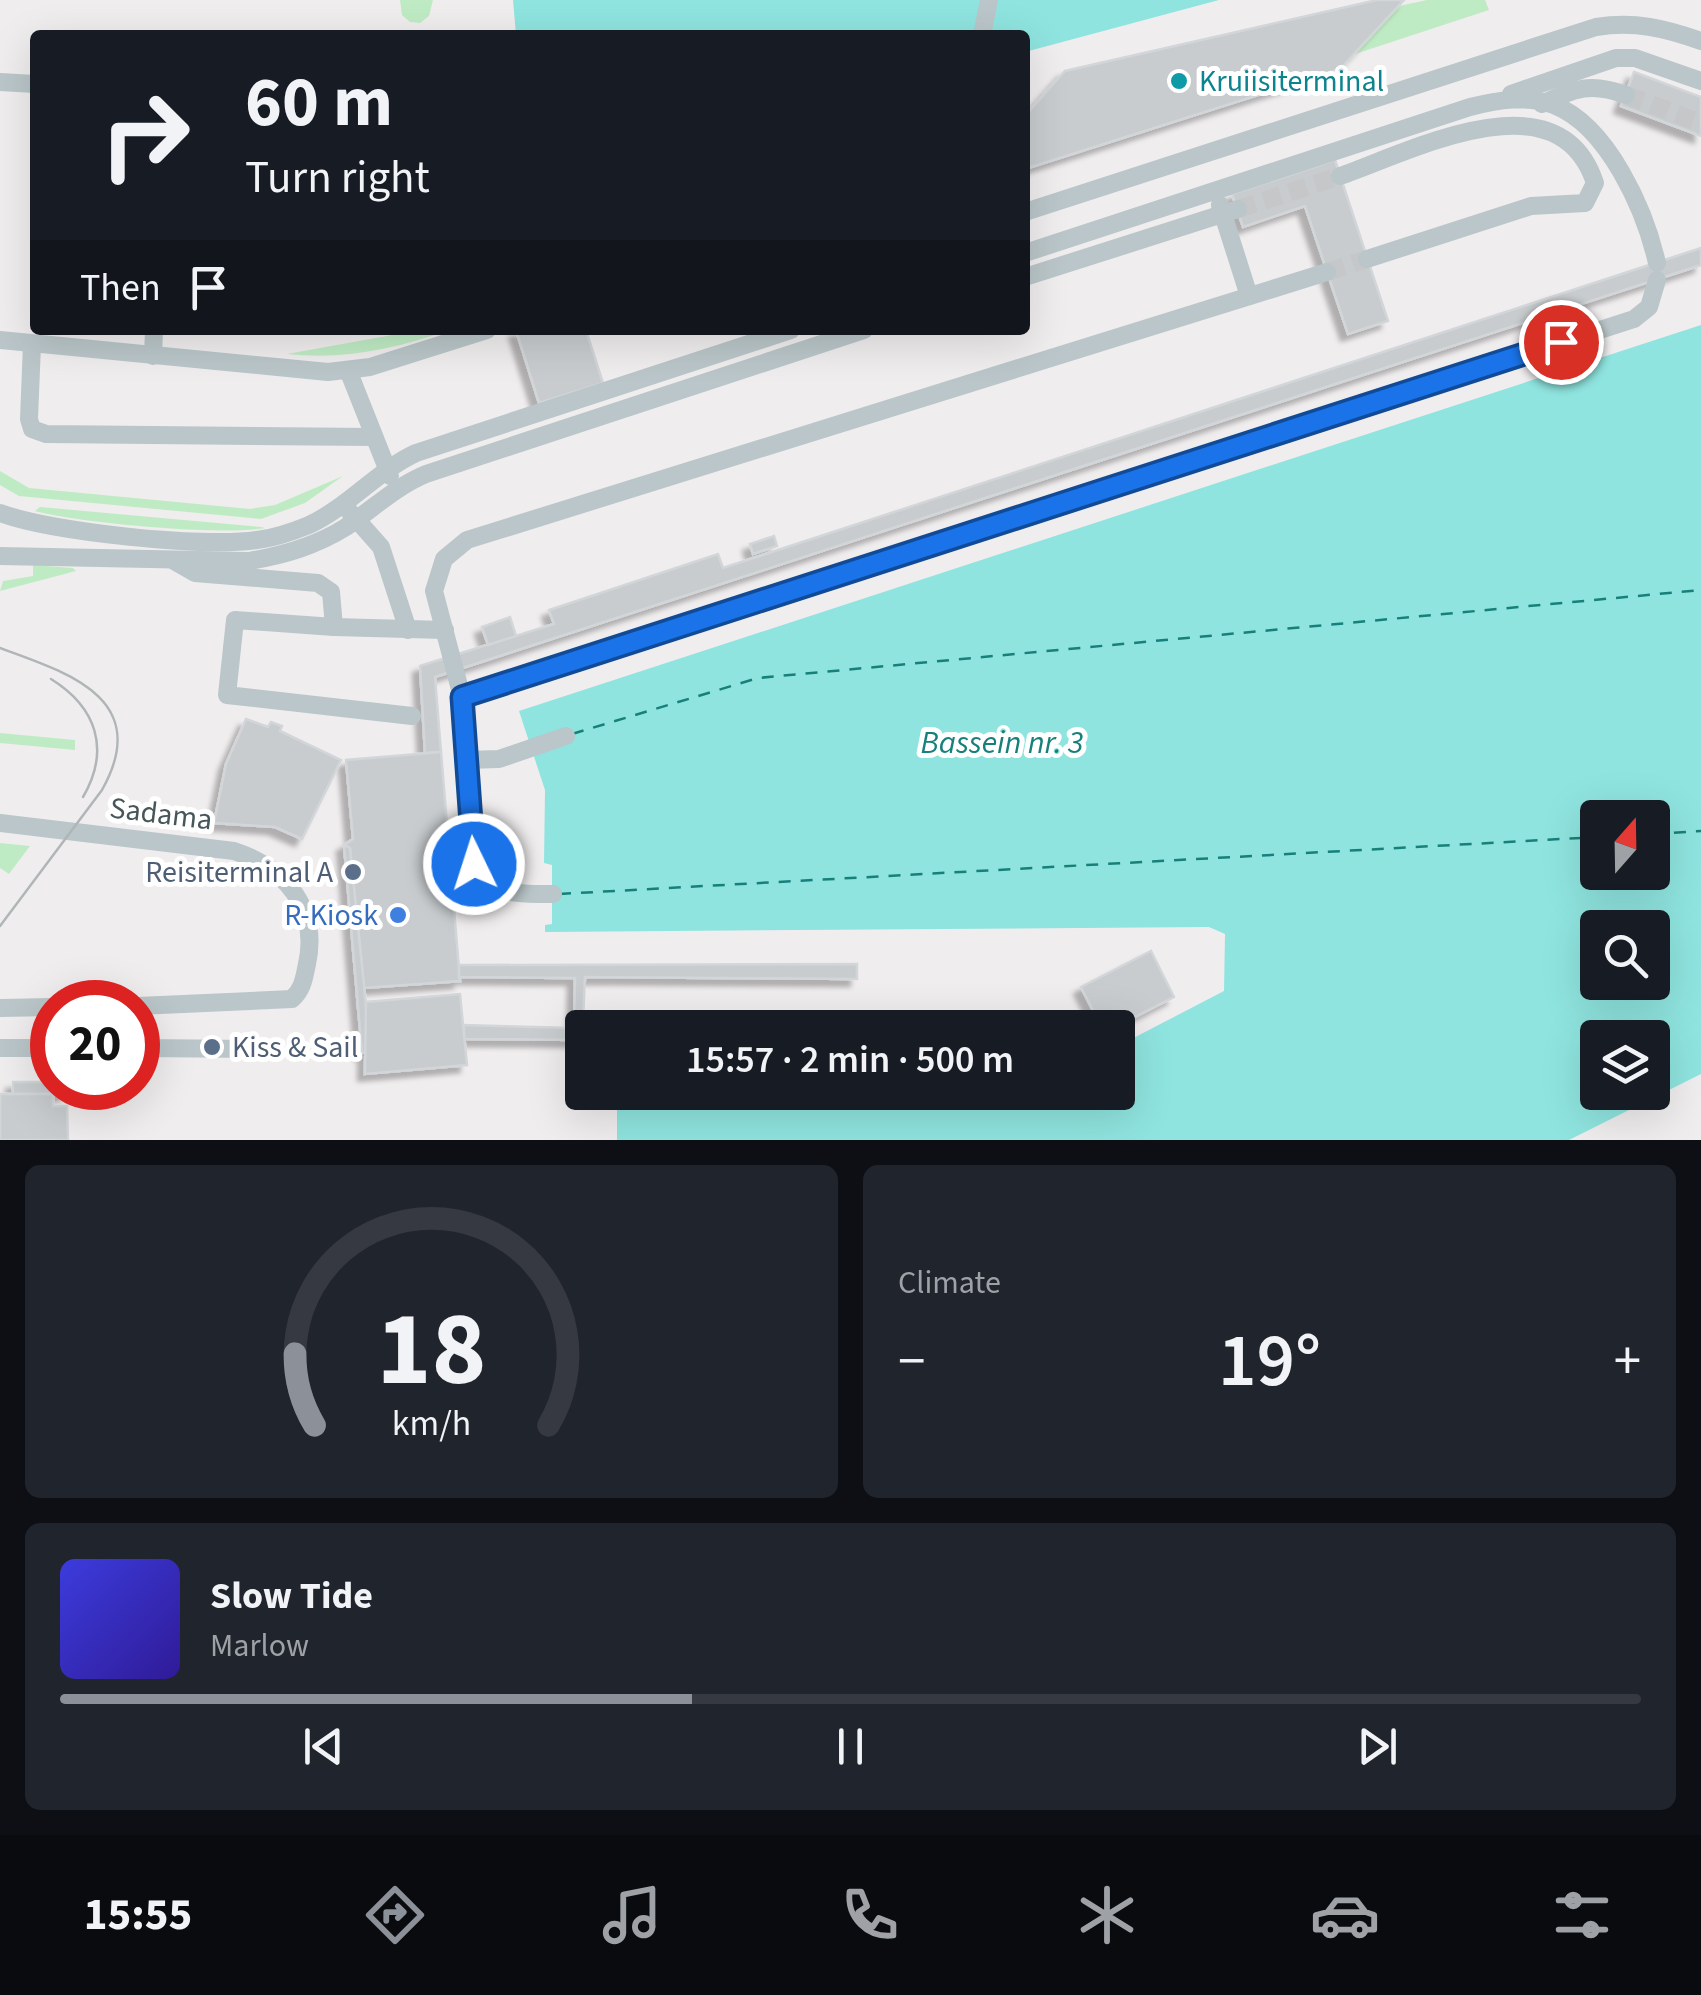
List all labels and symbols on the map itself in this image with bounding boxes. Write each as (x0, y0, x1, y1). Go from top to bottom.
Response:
place label: Kruiisiterminal (1199, 60, 1384, 103)
marker: Kruiisiterminal (1168, 70, 1190, 92)
pin (1519, 300, 1604, 385)
water label: Bassein nr. 3 (921, 720, 1083, 766)
street label: Sadama (107, 786, 215, 842)
north arrow (1580, 800, 1670, 890)
position arrow (422, 812, 526, 916)
place label: Reisiterminal A (145, 851, 334, 894)
marker: Reisiterminal A (342, 861, 364, 883)
place label: R-Kiosk (284, 894, 378, 937)
marker: R-Kiosk (387, 904, 409, 926)
speed limit sign: 20 (30, 980, 160, 1110)
place label: Kiss & Sail (232, 1026, 358, 1069)
marker: Kiss & Sail (201, 1036, 223, 1058)

